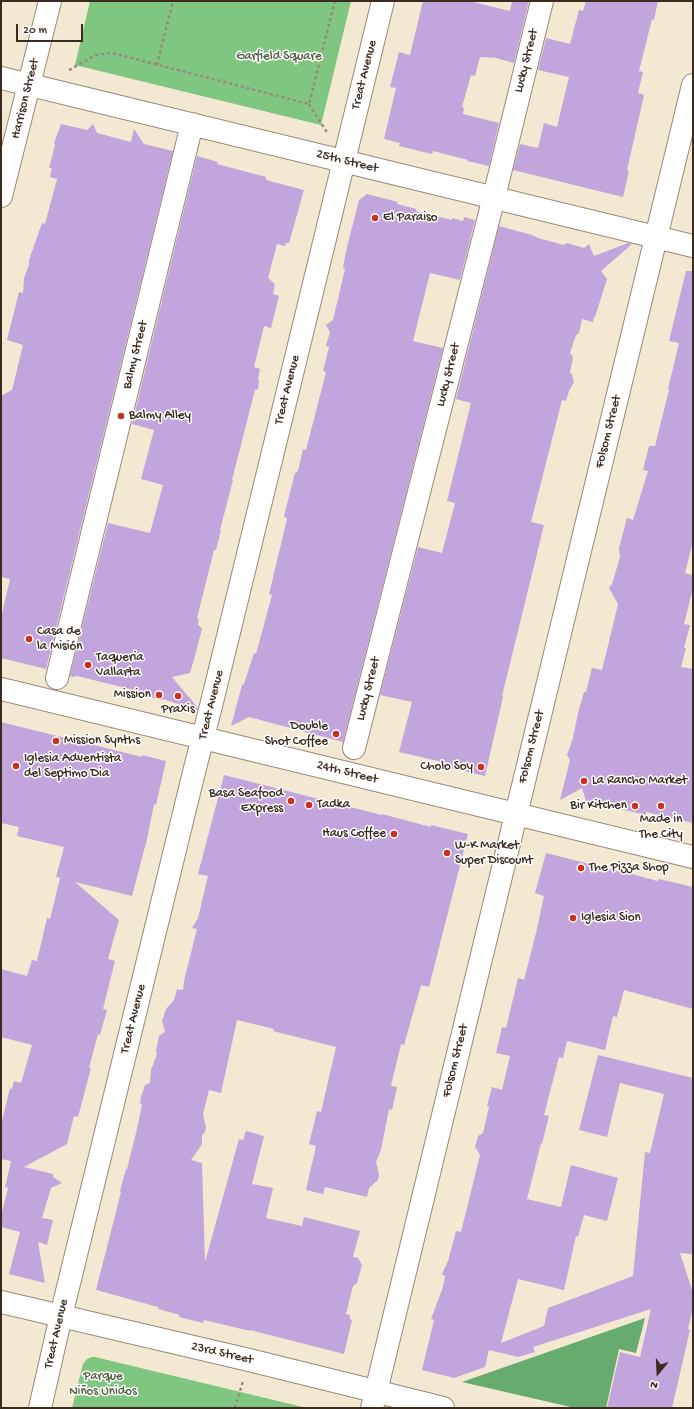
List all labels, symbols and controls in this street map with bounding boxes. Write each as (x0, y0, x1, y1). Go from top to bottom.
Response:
scale bar (18, 16, 85, 42)
text: 20 m (23, 24, 47, 38)
street label: Lucky Street (512, 27, 542, 95)
street label: Treat Avenue (349, 39, 381, 111)
park label: Garfield Square (236, 49, 322, 65)
street label: Harrison Street (8, 57, 44, 141)
street label: 25th Street (314, 147, 380, 177)
place label: El Paraiso (383, 210, 438, 226)
marker: El Paraiso (370, 213, 380, 223)
street label: Balmy Street (120, 319, 152, 391)
street label: Lucky Street (434, 341, 464, 409)
street label: Treat Avenue (272, 354, 304, 426)
street label: Folsom Street (592, 394, 626, 470)
place label: Balmy Alley (129, 408, 191, 424)
marker: Balmy Alley (116, 411, 126, 421)
place label: Casa de la Misión (37, 624, 83, 655)
marker: Casa de la Misión (24, 634, 34, 644)
place label: Taqueria Vallarta (96, 650, 143, 681)
street label: Lucky Street (354, 655, 384, 723)
marker: Taqueria Vallarta (83, 660, 93, 670)
street label: Treat Avenue (196, 669, 228, 741)
place label: Mission (114, 687, 151, 703)
marker: Mission (154, 690, 164, 700)
marker: Praxis (173, 691, 183, 701)
place label: Praxis (161, 702, 195, 718)
street label: Folsom Street (515, 709, 549, 785)
place label: Double Shot Coffee (265, 719, 328, 750)
marker: Double Shot Coffee (331, 729, 341, 739)
place label: Mission Synths (64, 733, 140, 749)
marker: Mission Synths (51, 736, 61, 746)
place label: Iglesia Adventista del Septimo Dia (24, 751, 121, 782)
street label: 24th Street (315, 758, 379, 788)
place label: Cholo Soy (420, 759, 473, 775)
marker: Iglesia Adventista del Septimo Dia (11, 761, 21, 771)
marker: Cholo Soy (476, 762, 486, 772)
place label: La Rancho Market (592, 773, 687, 789)
marker: La Rancho Market (579, 776, 589, 786)
place label: Basa Seafood Express (209, 786, 283, 817)
marker: Basa Seafood Express (286, 796, 296, 806)
place label: Tadka (317, 797, 350, 813)
place label: Bir Kitchen (570, 798, 627, 814)
marker: Tadka (304, 800, 314, 810)
marker: Bir Kitchen (630, 801, 640, 811)
marker: Made in The City (656, 801, 666, 811)
place label: Made in The City (639, 812, 683, 843)
place label: Haus Coffee (322, 826, 386, 842)
marker: Haus Coffee (389, 829, 399, 839)
place label: W-K Market Super Discount (455, 838, 533, 869)
marker: W-K Market Super Discount (442, 848, 452, 858)
place label: The Pizza Shop (589, 860, 669, 876)
marker: The Pizza Shop (576, 863, 586, 873)
place label: Iglesia Sion (581, 910, 641, 926)
marker: Iglesia Sion (568, 913, 578, 923)
street label: Treat Avenue (118, 983, 150, 1055)
street label: Folsom Street (439, 1023, 473, 1099)
street label: Treat Avenue (41, 1298, 73, 1370)
street label: 23rd Street (190, 1339, 254, 1369)
north arrow (638, 1353, 678, 1393)
park label: Parque Niños Unidos (69, 1369, 137, 1400)
text: N (649, 1378, 660, 1391)

